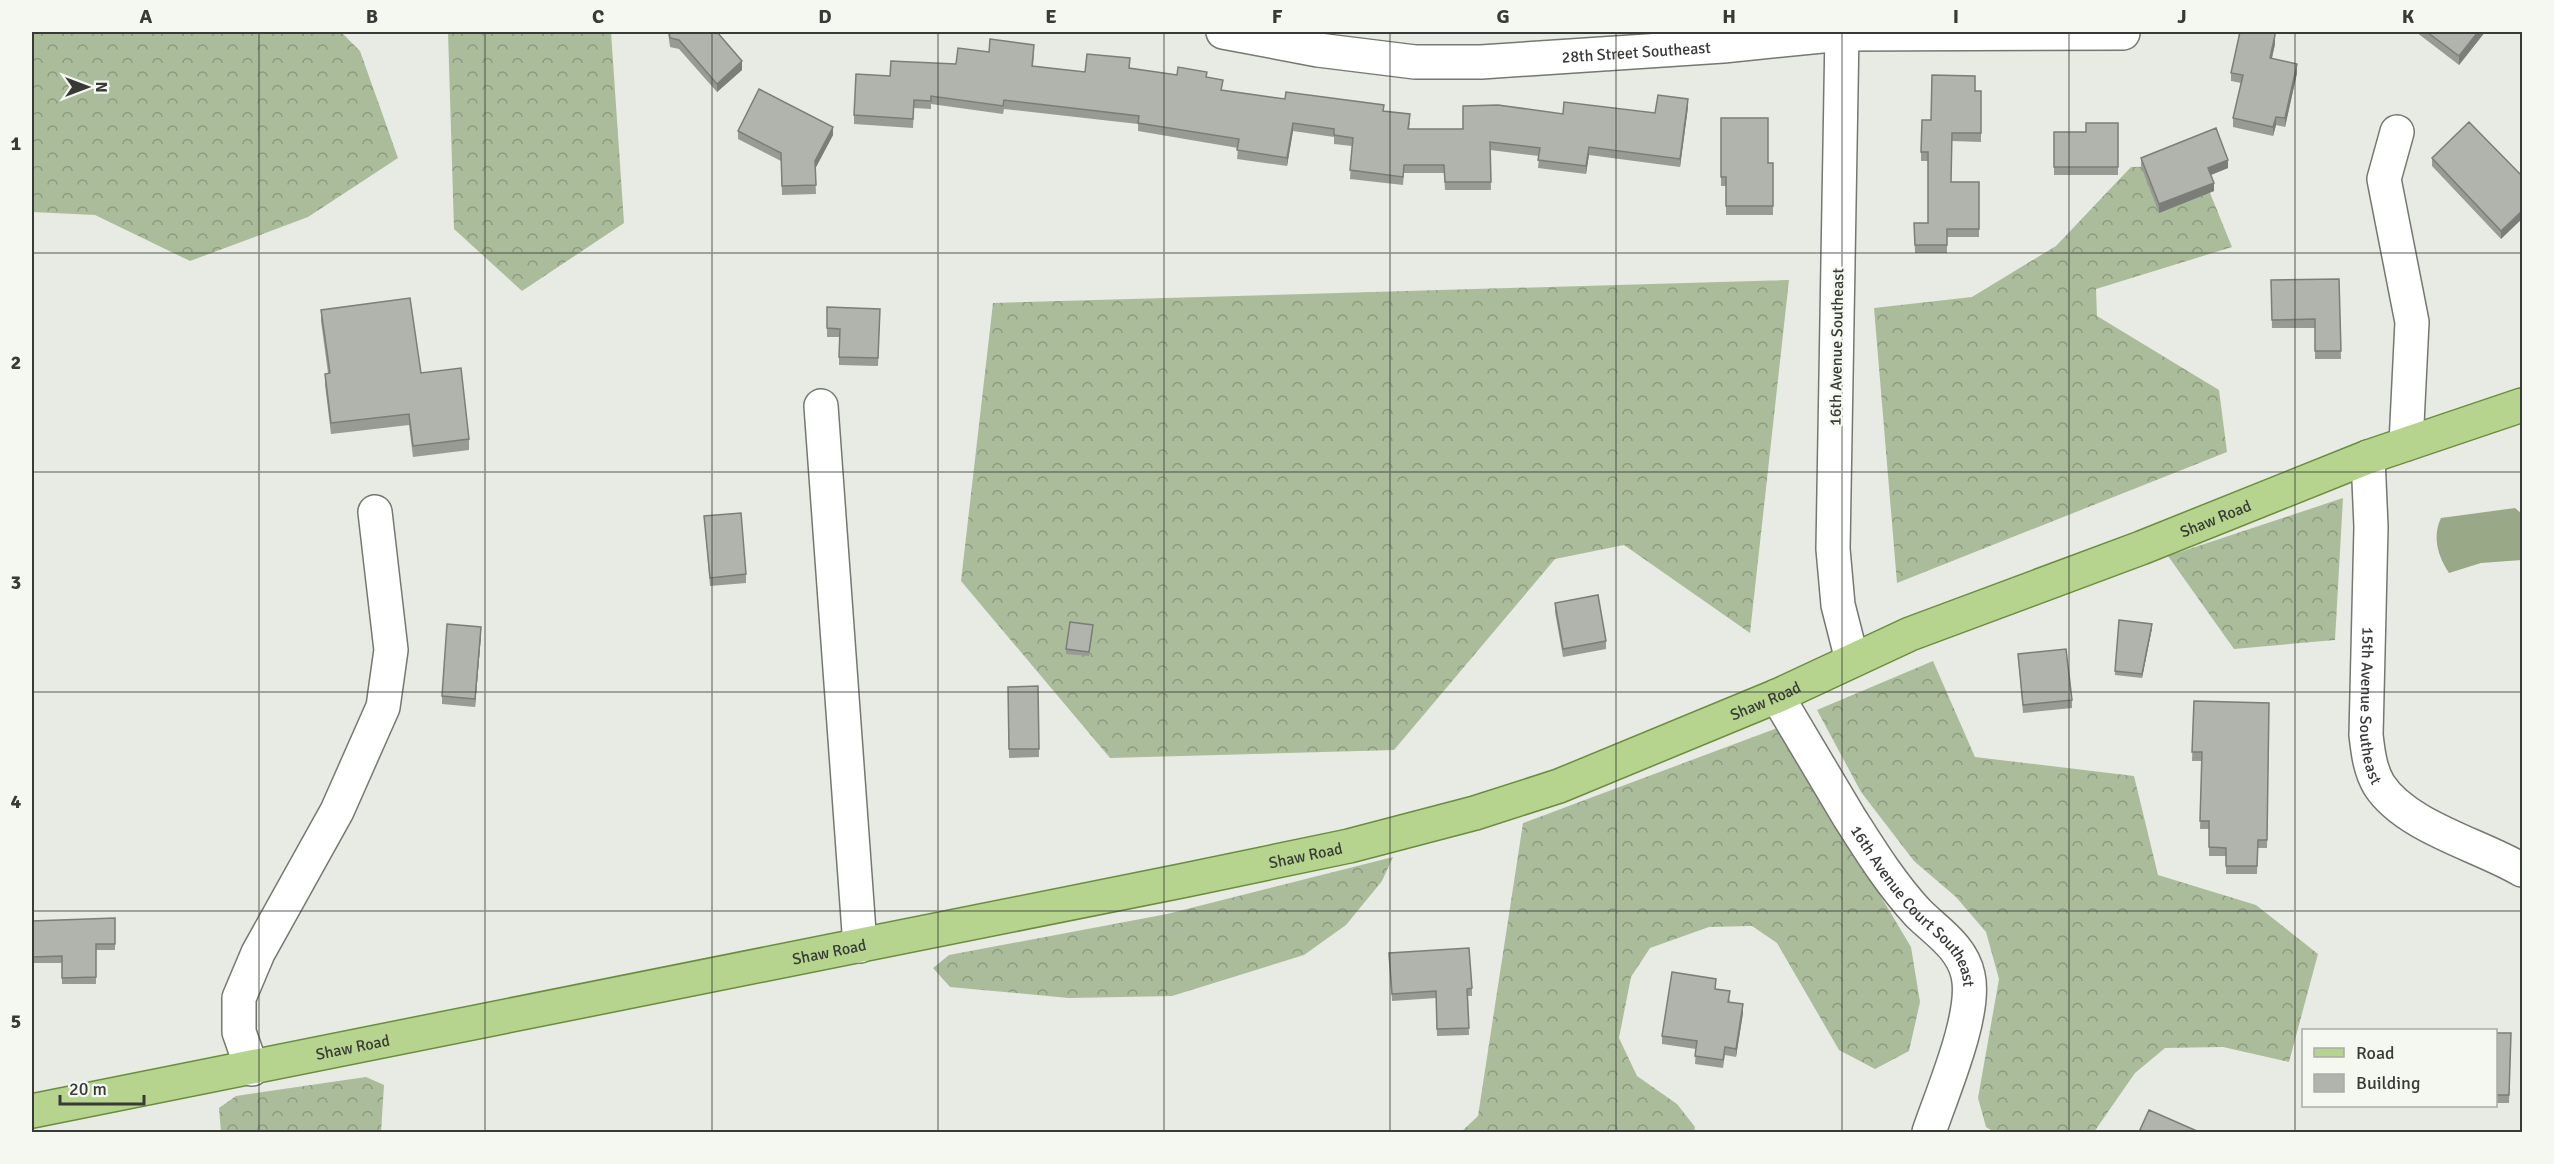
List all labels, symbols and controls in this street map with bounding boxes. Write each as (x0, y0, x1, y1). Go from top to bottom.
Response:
text: A (140, 4, 153, 29)
text: B (366, 4, 378, 29)
text: C (592, 4, 604, 29)
text: D (818, 4, 832, 29)
text: E (1045, 4, 1057, 29)
text: F (1272, 4, 1283, 29)
text: G (1496, 4, 1510, 29)
text: H (1722, 4, 1736, 29)
text: I (1953, 4, 1959, 29)
text: J (2177, 4, 2187, 29)
text: K (2402, 4, 2415, 29)
street label: 28th Street Southeast (1561, 38, 1712, 68)
north arrow (57, 57, 117, 117)
text: N (91, 81, 111, 93)
text: 1 (11, 131, 22, 156)
street label: 16th Avenue Southeast (1826, 268, 1848, 426)
text: 2 (11, 350, 21, 375)
street label: Shaw Road (2177, 496, 2254, 542)
text: 3 (11, 570, 21, 595)
street label: 15th Avenue Southeast (2355, 627, 2386, 788)
street label: Shaw Road (1727, 677, 1804, 725)
text: 4 (11, 789, 22, 814)
street label: 16th Avenue Court Southeast (1846, 822, 1978, 988)
street label: Shaw Road (1267, 839, 1344, 873)
street label: Shaw Road (791, 935, 868, 970)
text: 5 (11, 1009, 21, 1034)
legend (2302, 1029, 2497, 1107)
street label: Shaw Road (314, 1031, 392, 1065)
text: Road (2356, 1042, 2395, 1064)
scale bar (60, 1068, 144, 1106)
text: Building (2356, 1072, 2420, 1094)
text: 20 m (69, 1078, 107, 1100)

